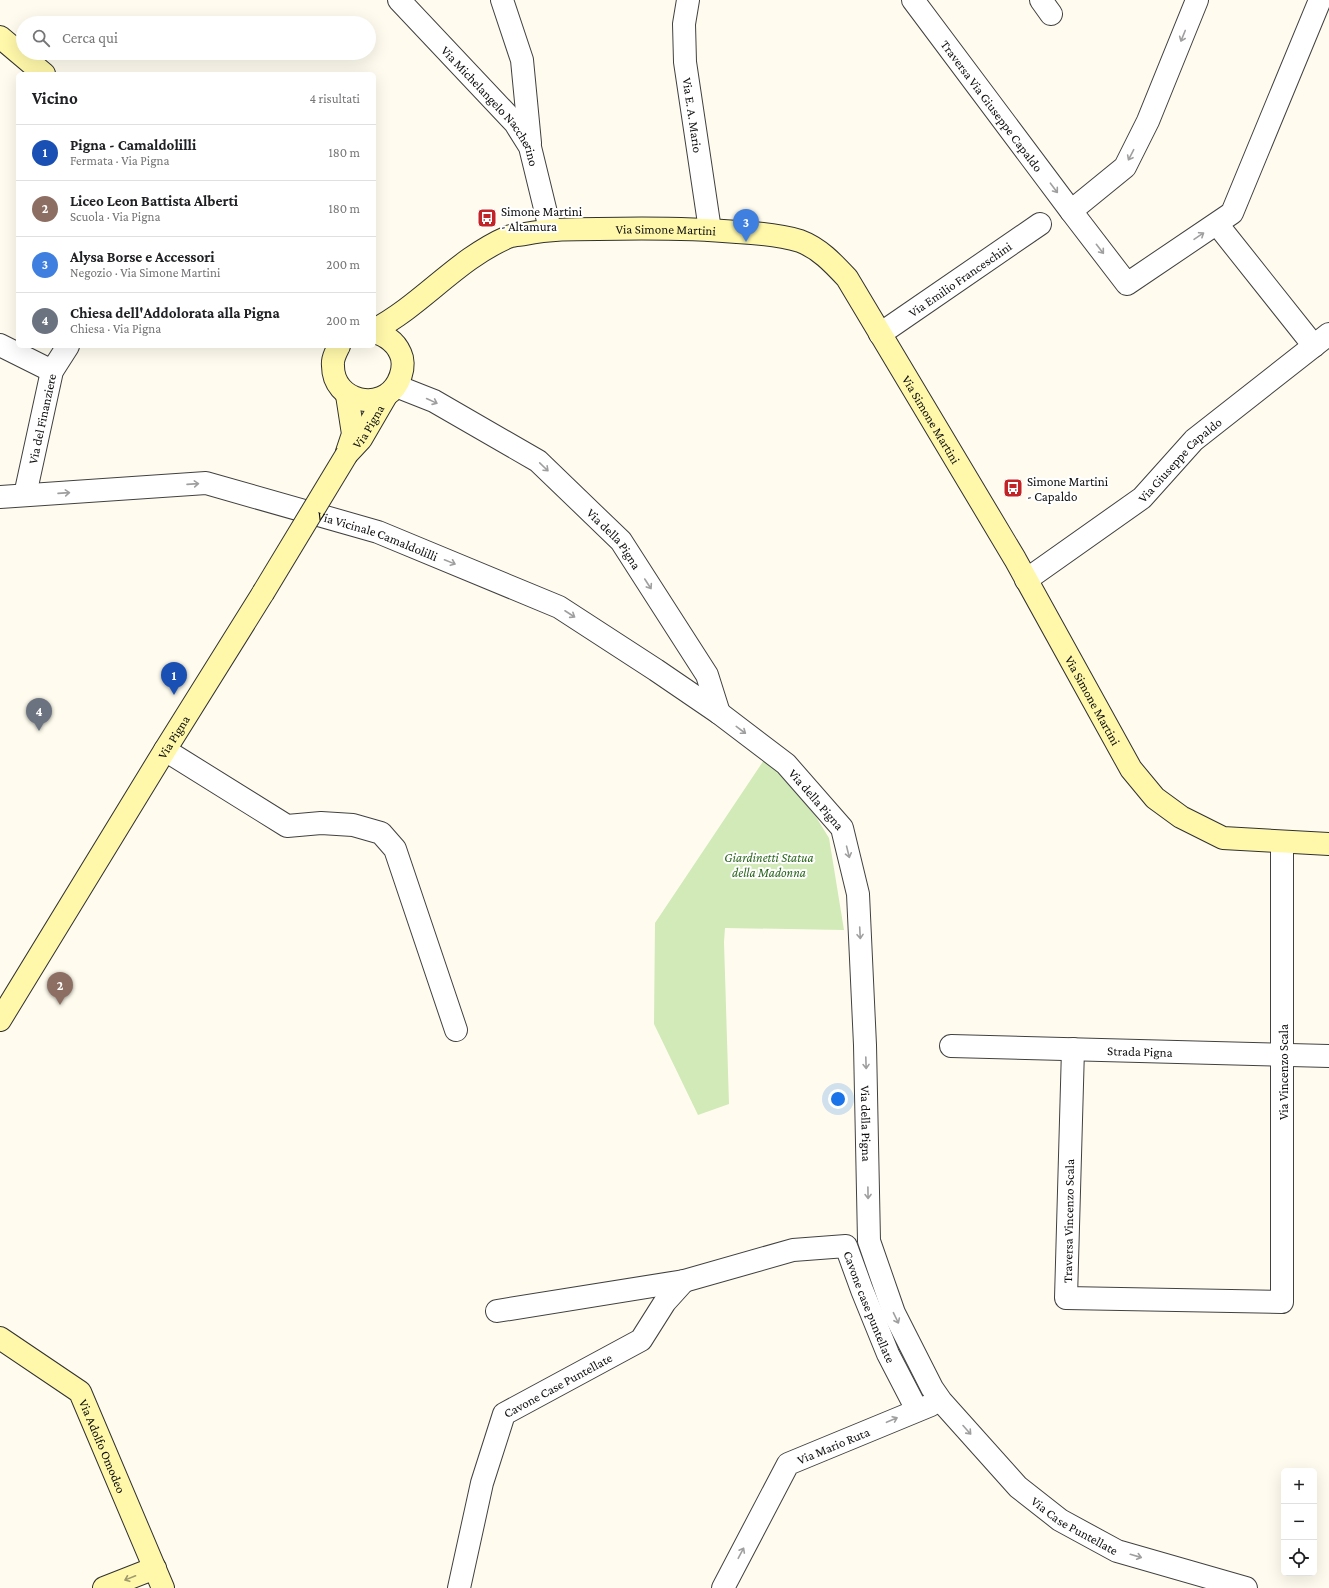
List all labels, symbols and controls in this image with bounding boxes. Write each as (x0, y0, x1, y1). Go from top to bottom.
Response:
search box (16, 16, 376, 60)
icon: search (30, 27, 52, 49)
text: Cerca qui (62, 30, 118, 46)
one-way arrow (1178, 30, 1186, 42)
street label: Traversa Via Giuseppe Capaldo (938, 37, 1046, 175)
street label: Via Michelangelo Naccherino (438, 43, 541, 168)
street label: Via E. A. Mario (679, 77, 705, 154)
text: Vicino (32, 89, 78, 108)
text: 4 risultati (310, 91, 360, 106)
text: Pigna - Camaldolilli (70, 137, 196, 153)
text: 1 (43, 145, 47, 160)
text: 180 m (328, 145, 360, 160)
one-way arrow (1126, 149, 1134, 161)
text: Fermata · Via Pigna (70, 153, 169, 168)
one-way arrow (1049, 182, 1058, 193)
text: Liceo Leon Battista Alberti (70, 193, 238, 209)
text: 2 (42, 201, 48, 216)
text: 180 m (328, 201, 360, 216)
place label: Simone Martini - Altamura (501, 204, 583, 234)
bus stop icon: Simone Martini - Altamura (476, 207, 498, 229)
text: Scuola · Via Pigna (70, 209, 161, 224)
pin: 3 (733, 209, 759, 242)
street label: Via Simone Martini (616, 221, 717, 238)
one-way arrow (1193, 232, 1204, 241)
street label: Via Emilio Franceschini (906, 238, 1015, 320)
one-way arrow (1096, 243, 1104, 254)
text: Alysa Borse e Accessori (70, 249, 215, 265)
text: 3 (42, 257, 48, 272)
text: 200 m (326, 257, 360, 272)
text: Negozio · Via Simone Martini (70, 265, 220, 280)
text: Chiesa dell'Addolorata alla Pigna (70, 305, 280, 321)
text: 4 (41, 313, 49, 328)
text: 200 m (326, 313, 360, 328)
text: Chiesa · Via Pigna (70, 321, 161, 336)
street label: Via del Finanziere (25, 372, 59, 465)
street label: Via Simone Martini (899, 373, 964, 467)
one-way arrow (426, 397, 438, 405)
street label: Via Pigna (349, 402, 387, 452)
street label: Via Giuseppe Capaldo (1135, 414, 1225, 505)
one-way arrow (539, 462, 549, 472)
place label: Simone Martini - Capaldo (1027, 474, 1109, 504)
bus stop icon: Simone Martini - Capaldo (1002, 477, 1024, 499)
one-way arrow (186, 481, 199, 488)
one-way arrow (57, 489, 70, 496)
street label: Via della Pigna (584, 505, 644, 572)
street label: Via Vicinale Camaldolilli (315, 508, 441, 564)
one-way arrow (444, 559, 456, 567)
one-way arrow (645, 578, 653, 590)
one-way arrow (564, 610, 576, 618)
street label: Via Simone Martini (1062, 653, 1124, 748)
pin: 1 (161, 662, 187, 695)
pin: 4 (26, 698, 52, 731)
street label: Via Pigna (155, 713, 193, 762)
one-way arrow (736, 726, 747, 734)
street label: Via della Pigna (786, 766, 847, 833)
one-way arrow (844, 845, 852, 858)
park label: Giardinetti Statua della Madonna (724, 850, 814, 880)
one-way arrow (856, 926, 864, 939)
pin: 2 (47, 972, 73, 1005)
street label: Via Vincenzo Scala (1276, 1024, 1291, 1120)
street label: Strada Pigna (1107, 1043, 1173, 1060)
one-way arrow (862, 1056, 870, 1069)
street label: Via della Pigna (858, 1085, 874, 1162)
your location (828, 1089, 848, 1109)
street label: Traversa Vincenzo Scala (1060, 1159, 1077, 1283)
one-way arrow (865, 1186, 872, 1199)
street label: Cavone case puntellate (840, 1249, 898, 1366)
one-way arrow (893, 1312, 901, 1324)
street label: Cavone Case Puntellate (501, 1350, 615, 1421)
street label: Via Adolfo Omodeo (76, 1397, 129, 1495)
one-way arrow (886, 1416, 898, 1423)
street label: Via Mario Ruta (795, 1424, 872, 1467)
one-way arrow (963, 1425, 972, 1436)
map controls (1281, 1468, 1317, 1576)
button: + (1281, 1468, 1317, 1504)
street label: Via Case Puntellate (1028, 1493, 1121, 1558)
button: − (1281, 1504, 1317, 1540)
button: locate (1281, 1540, 1317, 1576)
one-way arrow (738, 1548, 745, 1560)
one-way arrow (1129, 1553, 1142, 1561)
one-way arrow (124, 1575, 136, 1582)

